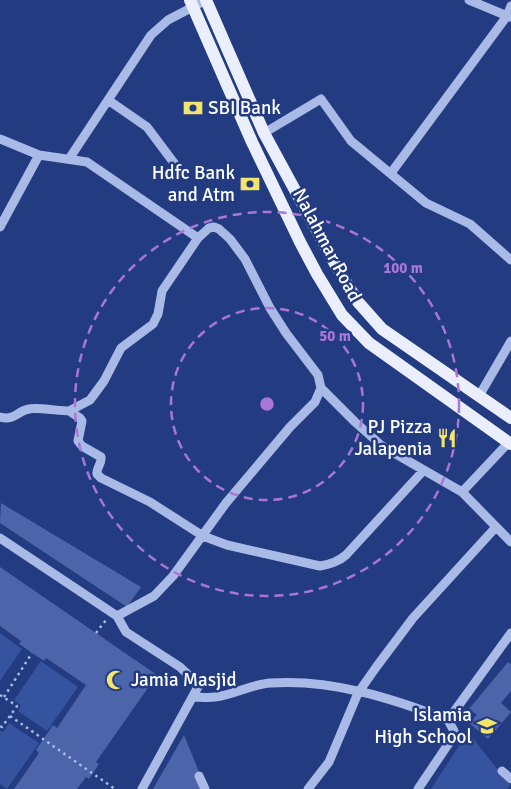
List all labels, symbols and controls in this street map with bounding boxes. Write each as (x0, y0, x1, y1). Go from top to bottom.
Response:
place label: SBI Bank (208, 96, 281, 120)
bank icon: SBI Bank (182, 97, 204, 119)
place label: Hdfc Bank and Atm (152, 161, 235, 207)
bank icon: Hdfc Bank and Atm (239, 173, 261, 195)
street label: Nalahmar Road (287, 184, 367, 306)
text: 100 m (383, 259, 423, 277)
text: 50 m (319, 327, 351, 345)
centre of rings (258, 395, 276, 413)
place label: PJ Pizza Jalapenia (354, 415, 432, 461)
restaurant icon: PJ Pizza Jalapenia (436, 427, 458, 449)
place label: Jamia Masjid (131, 668, 237, 692)
mosque icon: Jamia Masjid (105, 669, 127, 691)
place label: Islamia High School (374, 703, 472, 749)
school or university icon: Islamia High School (476, 715, 498, 737)

